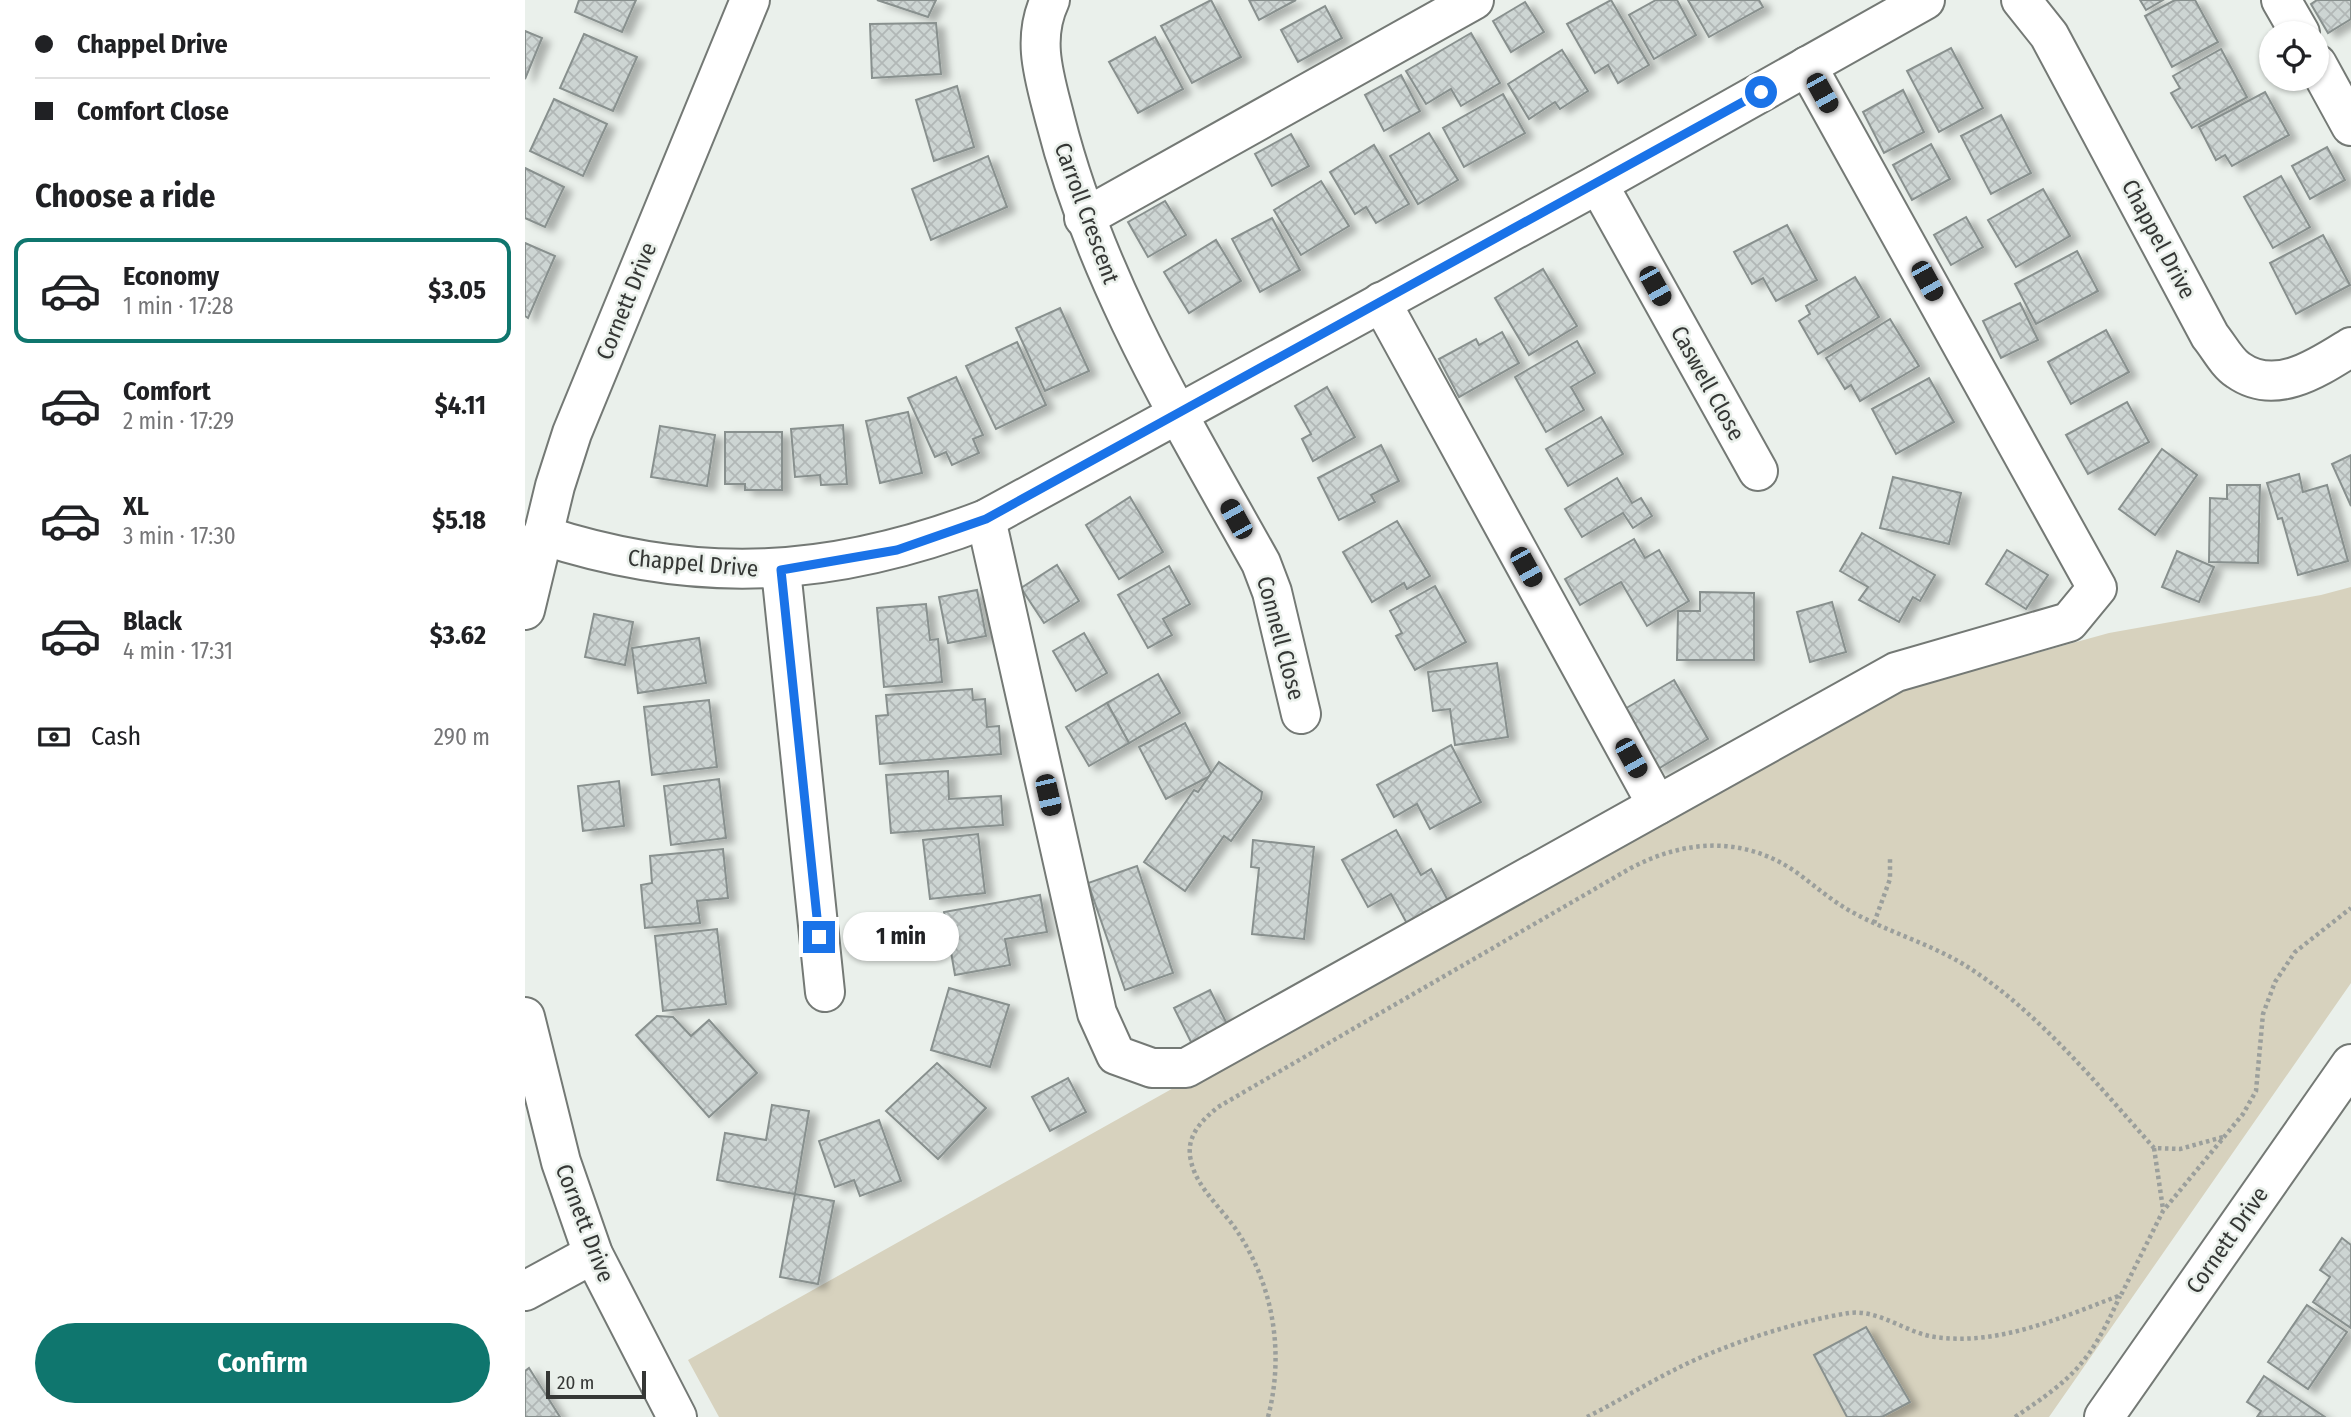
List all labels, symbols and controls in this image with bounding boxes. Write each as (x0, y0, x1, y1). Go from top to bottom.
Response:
map controls (2259, 21, 2329, 91)
button: locate (2259, 21, 2329, 91)
text: Chappel Drive (77, 29, 228, 60)
car (1803, 70, 1842, 116)
route start (1745, 76, 1777, 108)
text: Comfort Close (77, 96, 229, 127)
street label: Carroll Crescent (1049, 139, 1126, 288)
street label: Chappel Drive (2116, 175, 2202, 303)
text: Choose a ride (35, 177, 216, 215)
street label: Cornett Drive (590, 238, 662, 364)
car (1908, 258, 1947, 304)
icon: car (39, 259, 102, 322)
text: Economy (123, 261, 219, 292)
car (1636, 263, 1675, 309)
text: $3.05 (428, 275, 486, 306)
text: 1 min · 17:28 (123, 292, 233, 320)
street label: Caswell Close (1665, 321, 1751, 445)
icon: car (39, 374, 102, 437)
text: Comfort (123, 376, 211, 407)
text: $4.11 (435, 390, 486, 421)
text: 2 min · 17:29 (123, 407, 234, 435)
icon: car (39, 489, 102, 552)
text: XL (123, 491, 149, 522)
car (1217, 496, 1256, 542)
text: $5.18 (432, 505, 486, 536)
text: 3 min · 17:30 (123, 522, 236, 550)
street label: Chappel Drive (627, 543, 759, 583)
car (1507, 544, 1546, 590)
street label: Connell Close (1251, 573, 1311, 703)
icon: car (39, 604, 102, 667)
text: Black (123, 606, 182, 637)
text: $3.62 (430, 620, 486, 651)
text: 4 min · 17:31 (123, 637, 233, 665)
icon: cash (35, 718, 73, 756)
text: Cash (91, 721, 141, 752)
text: 290 m (434, 723, 490, 751)
car (1612, 735, 1651, 781)
car (1034, 772, 1063, 818)
callout: 1 min (843, 912, 959, 962)
route end (803, 921, 835, 953)
text: 1 min (876, 922, 926, 950)
street label: Cornett Drive (550, 1160, 620, 1286)
street label: Cornett Drive (2180, 1181, 2274, 1299)
button: Confirm (35, 1323, 490, 1403)
scale bar (546, 1368, 646, 1400)
text: 20 m (557, 1371, 594, 1394)

